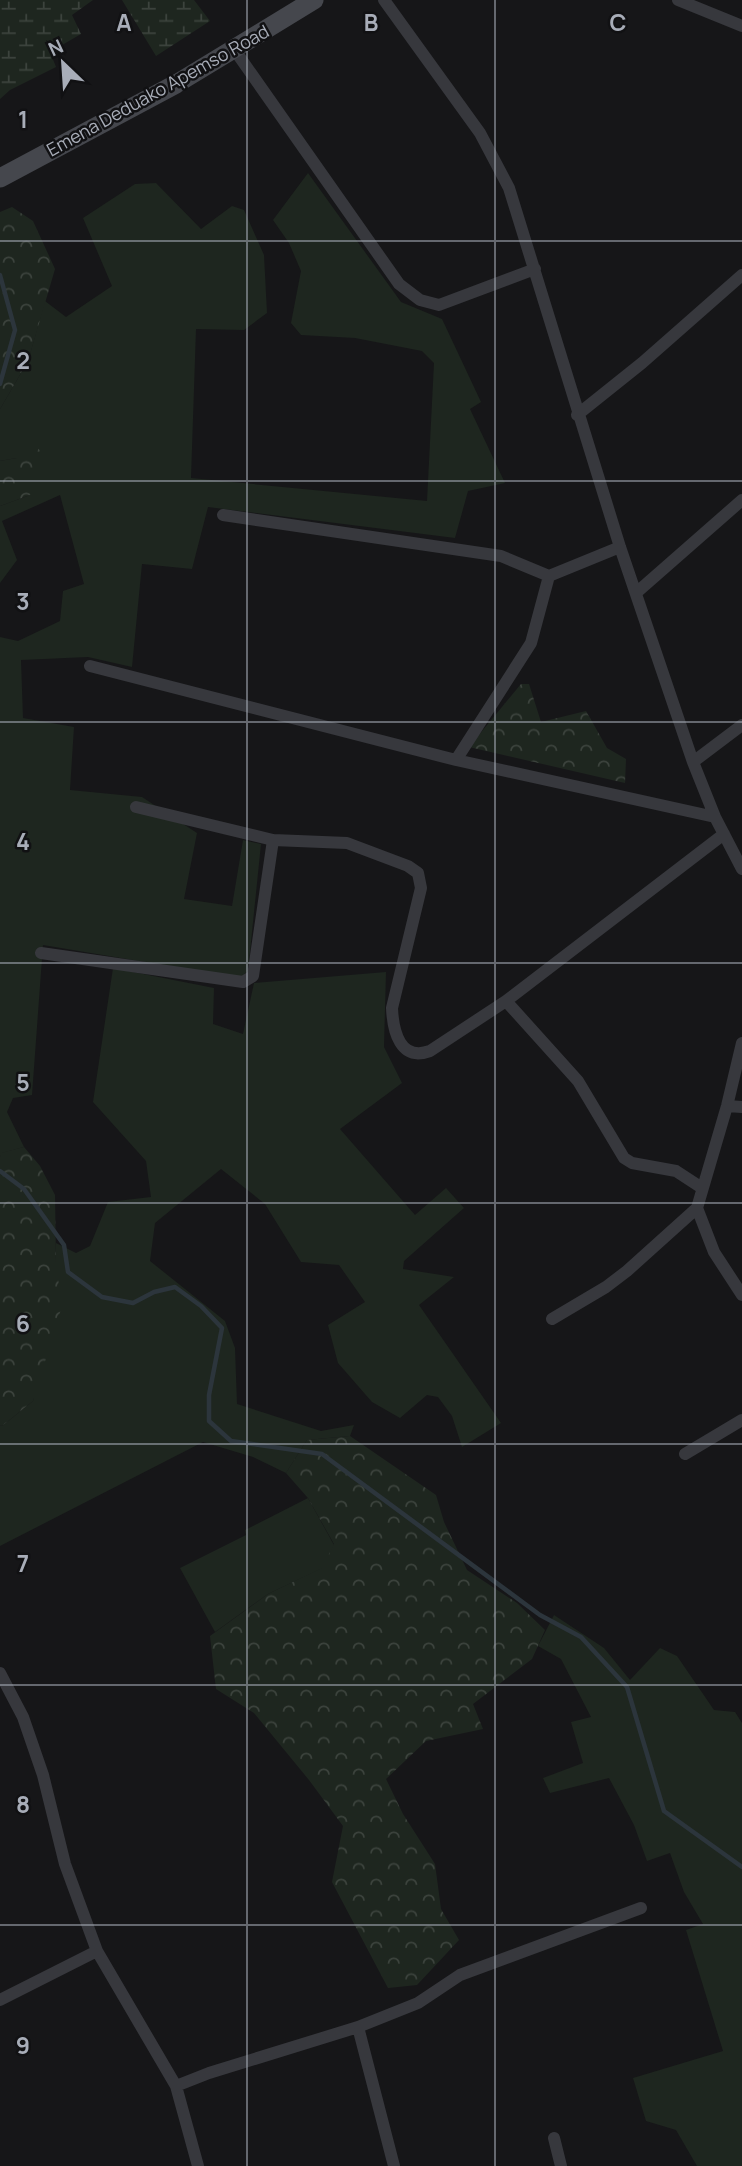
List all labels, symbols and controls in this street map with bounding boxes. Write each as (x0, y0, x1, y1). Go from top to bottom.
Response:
text: B (364, 6, 378, 38)
text: C (610, 6, 627, 38)
street label: Emena Deduako Apemso Road (43, 21, 273, 161)
north arrow (28, 28, 98, 98)
text: N (44, 33, 67, 62)
text: 1 (18, 103, 28, 135)
text: 2 (16, 344, 30, 376)
text: 3 (16, 585, 30, 617)
text: 4 (16, 825, 30, 857)
text: 5 (16, 1066, 30, 1098)
text: 6 (16, 1307, 30, 1339)
text: 7 (17, 1547, 29, 1579)
text: 8 (16, 1788, 30, 1820)
text: 9 (16, 2029, 30, 2061)

